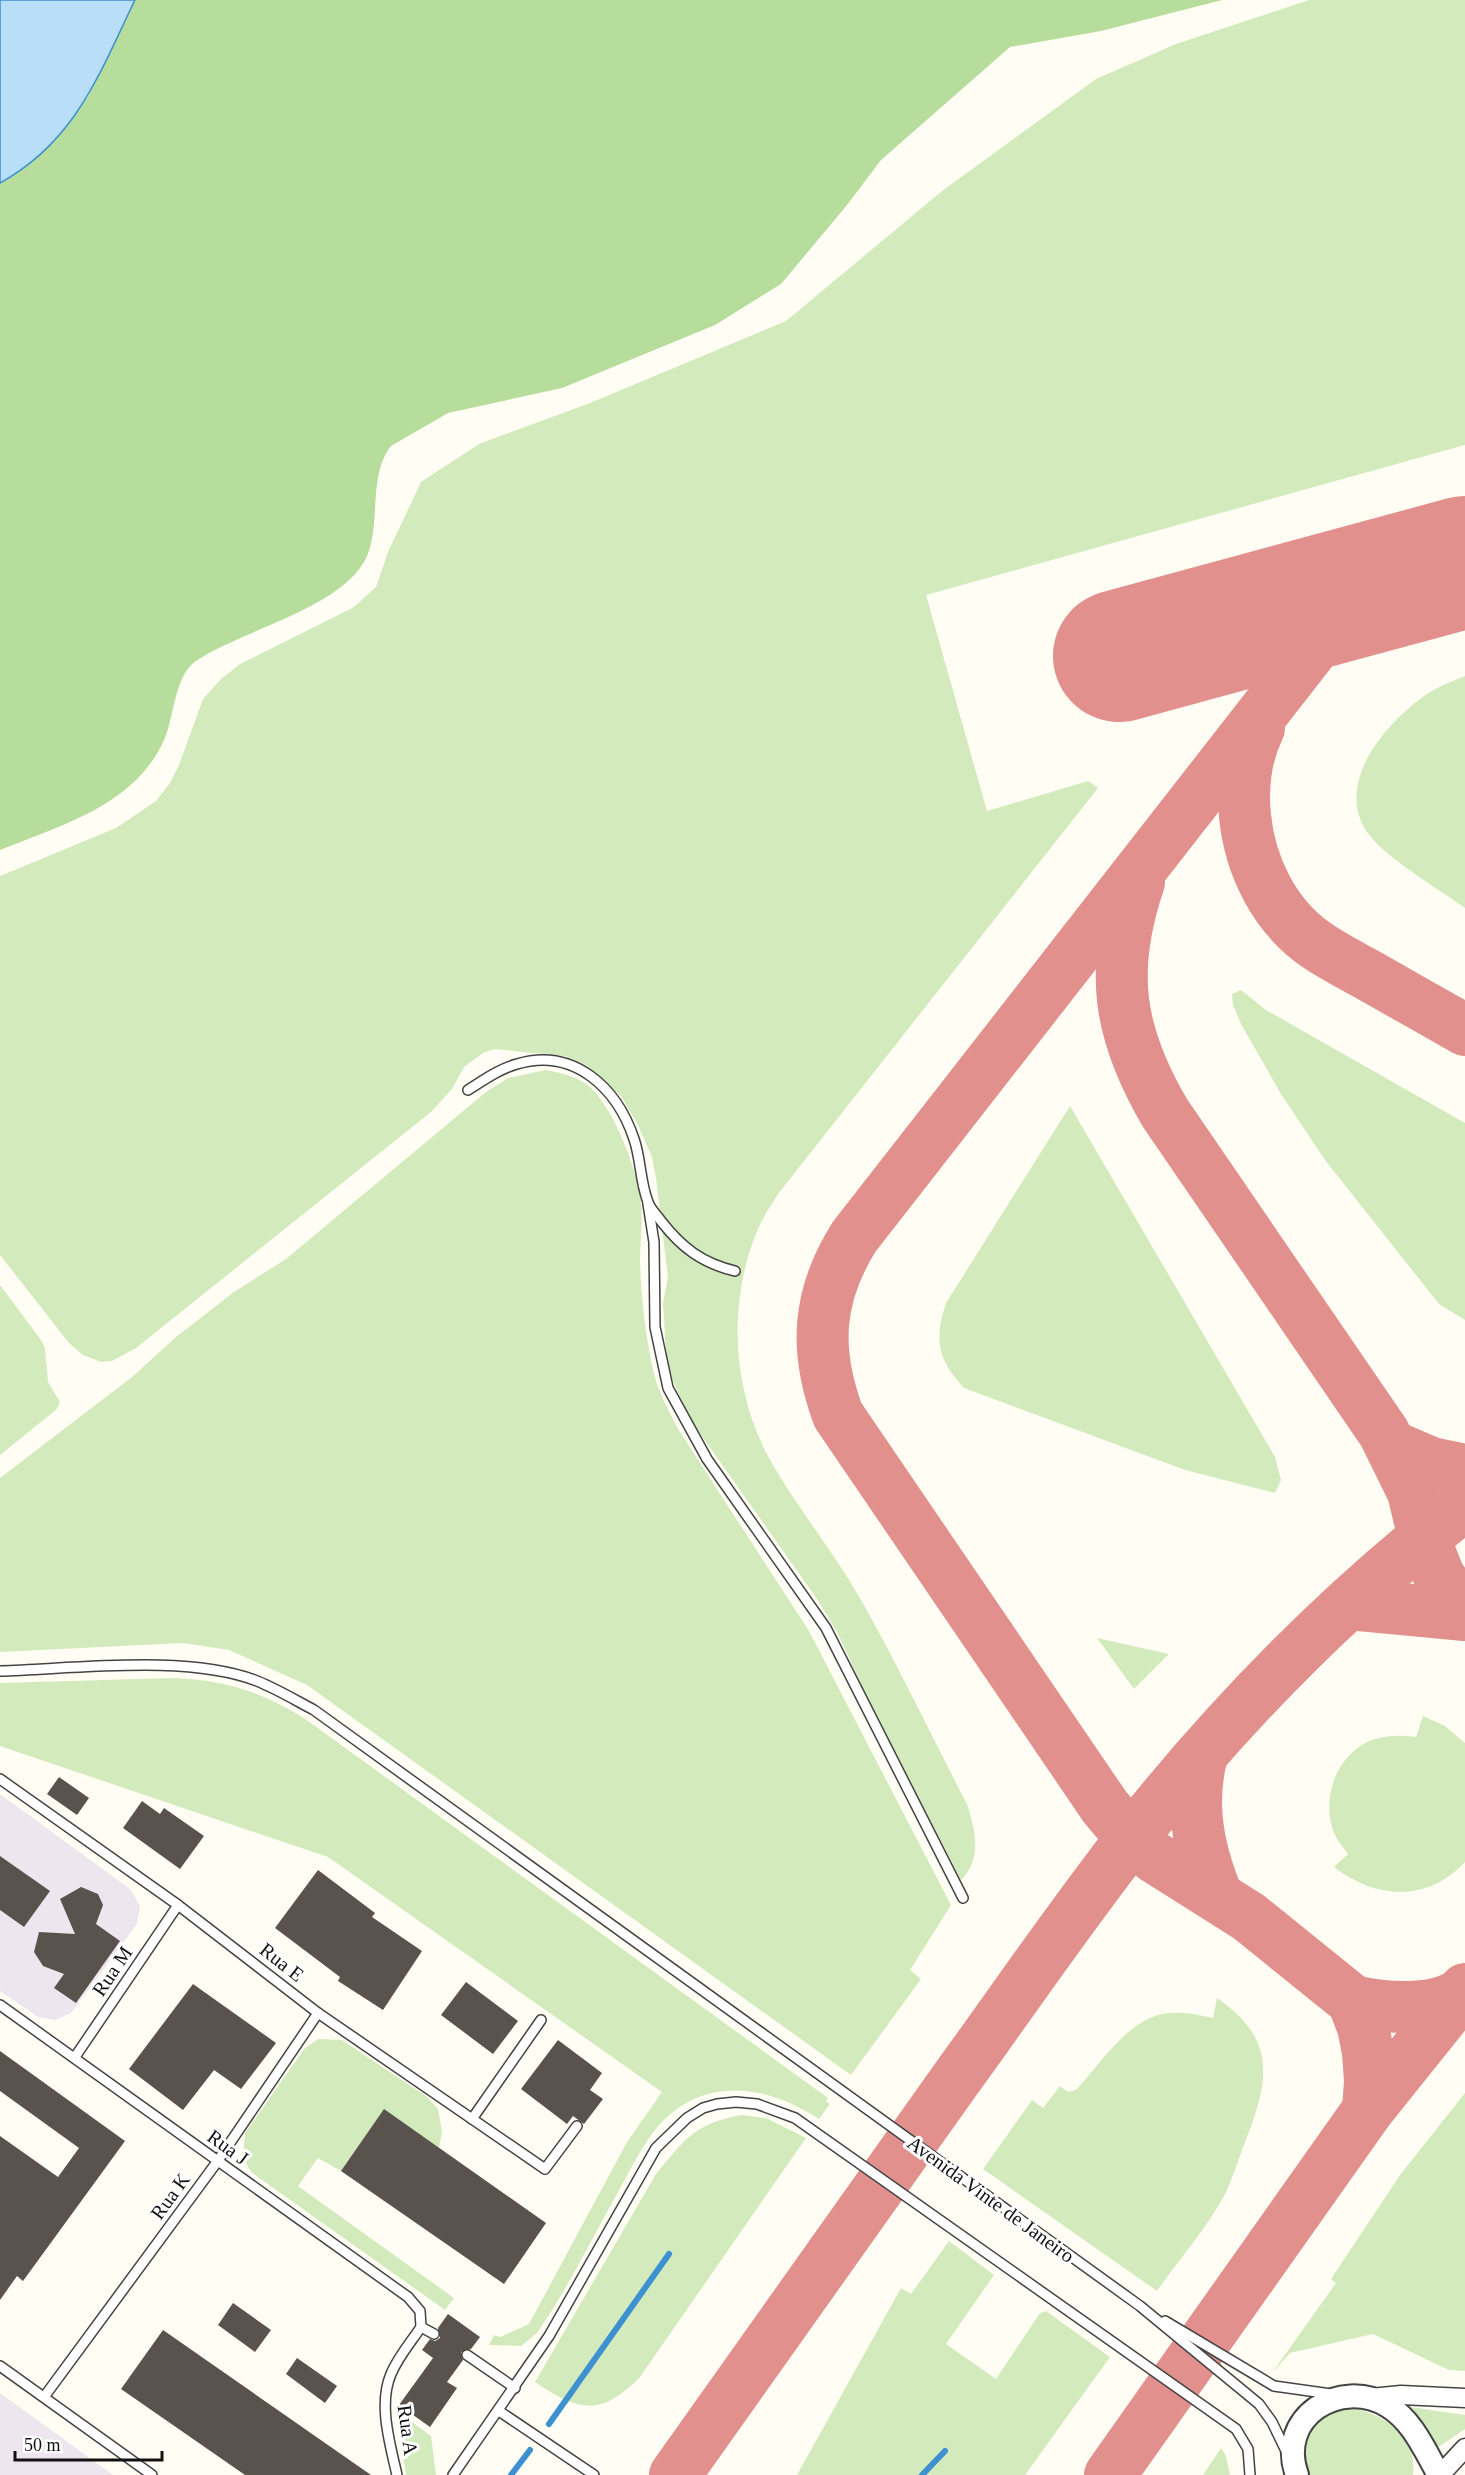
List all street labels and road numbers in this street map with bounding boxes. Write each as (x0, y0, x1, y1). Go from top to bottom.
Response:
street label: Rua E (256, 1938, 308, 1986)
street label: Rua M (88, 1942, 137, 2000)
street label: Rua J (203, 2125, 253, 2169)
street label: Avenida Vinte de Janeiro (903, 2131, 1079, 2267)
street label: Rua K (146, 2168, 194, 2223)
street label: Rua A (394, 2403, 422, 2457)

